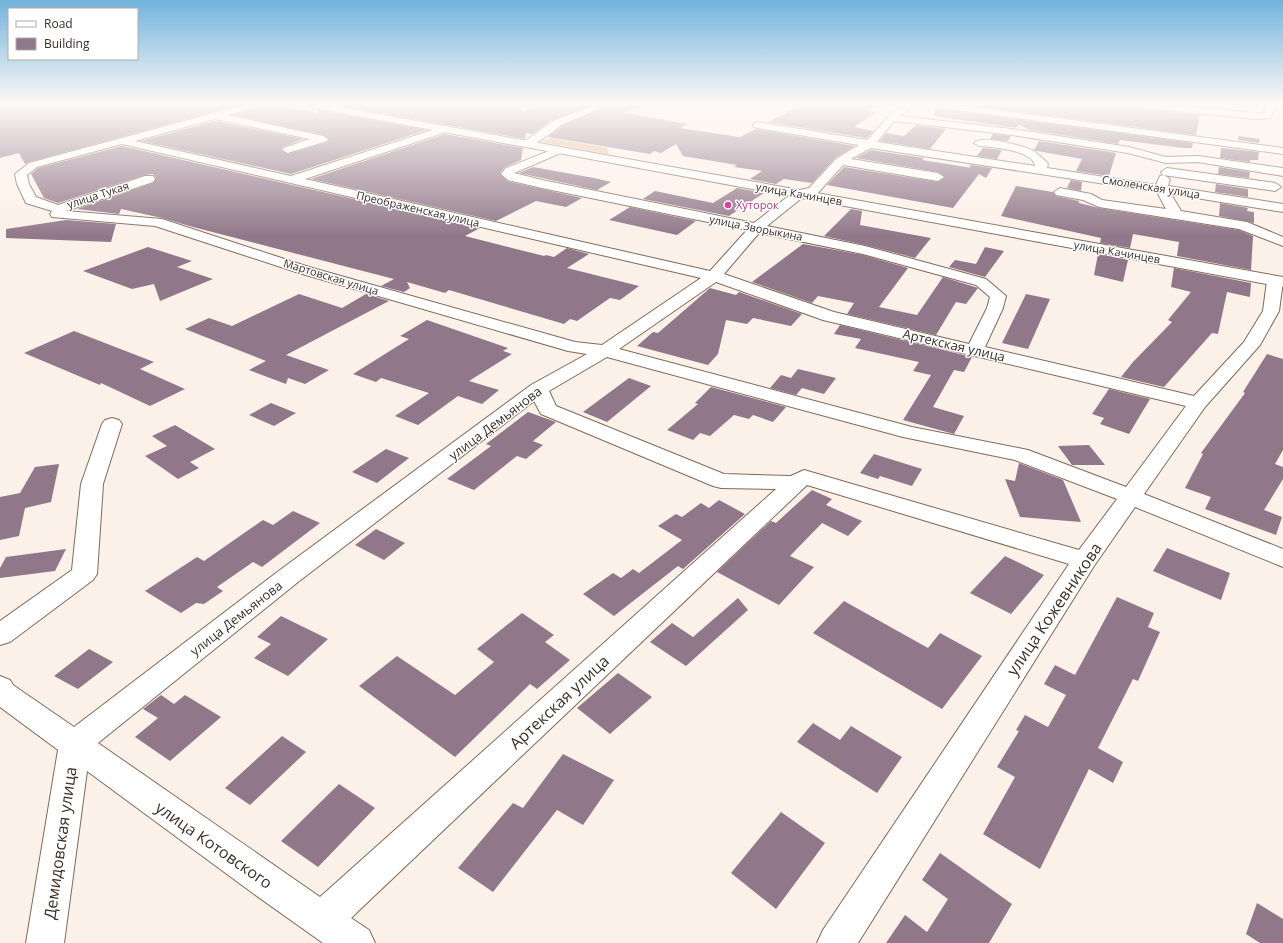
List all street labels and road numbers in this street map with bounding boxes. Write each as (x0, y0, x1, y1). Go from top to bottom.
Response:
street label: Смоленская улица (1101, 171, 1201, 202)
street label: улица Тукая (65, 177, 131, 212)
street label: улица Качинцев (755, 179, 843, 208)
street label: Преображенская улица (355, 187, 481, 230)
street label: улица Зворыкина (708, 211, 804, 244)
street label: улица Качинцев (1073, 237, 1161, 266)
street label: Мартовская улица (282, 255, 381, 298)
street label: Артекская улица (901, 324, 1007, 366)
street label: улица Демьянова (445, 382, 545, 464)
street label: улица Кожевникова (1001, 538, 1107, 680)
street label: улица Демьянова (186, 576, 286, 660)
street label: Артекская улица (504, 650, 614, 754)
street label: Демидовская улица (38, 765, 82, 921)
street label: улица Котовского (151, 796, 277, 894)

